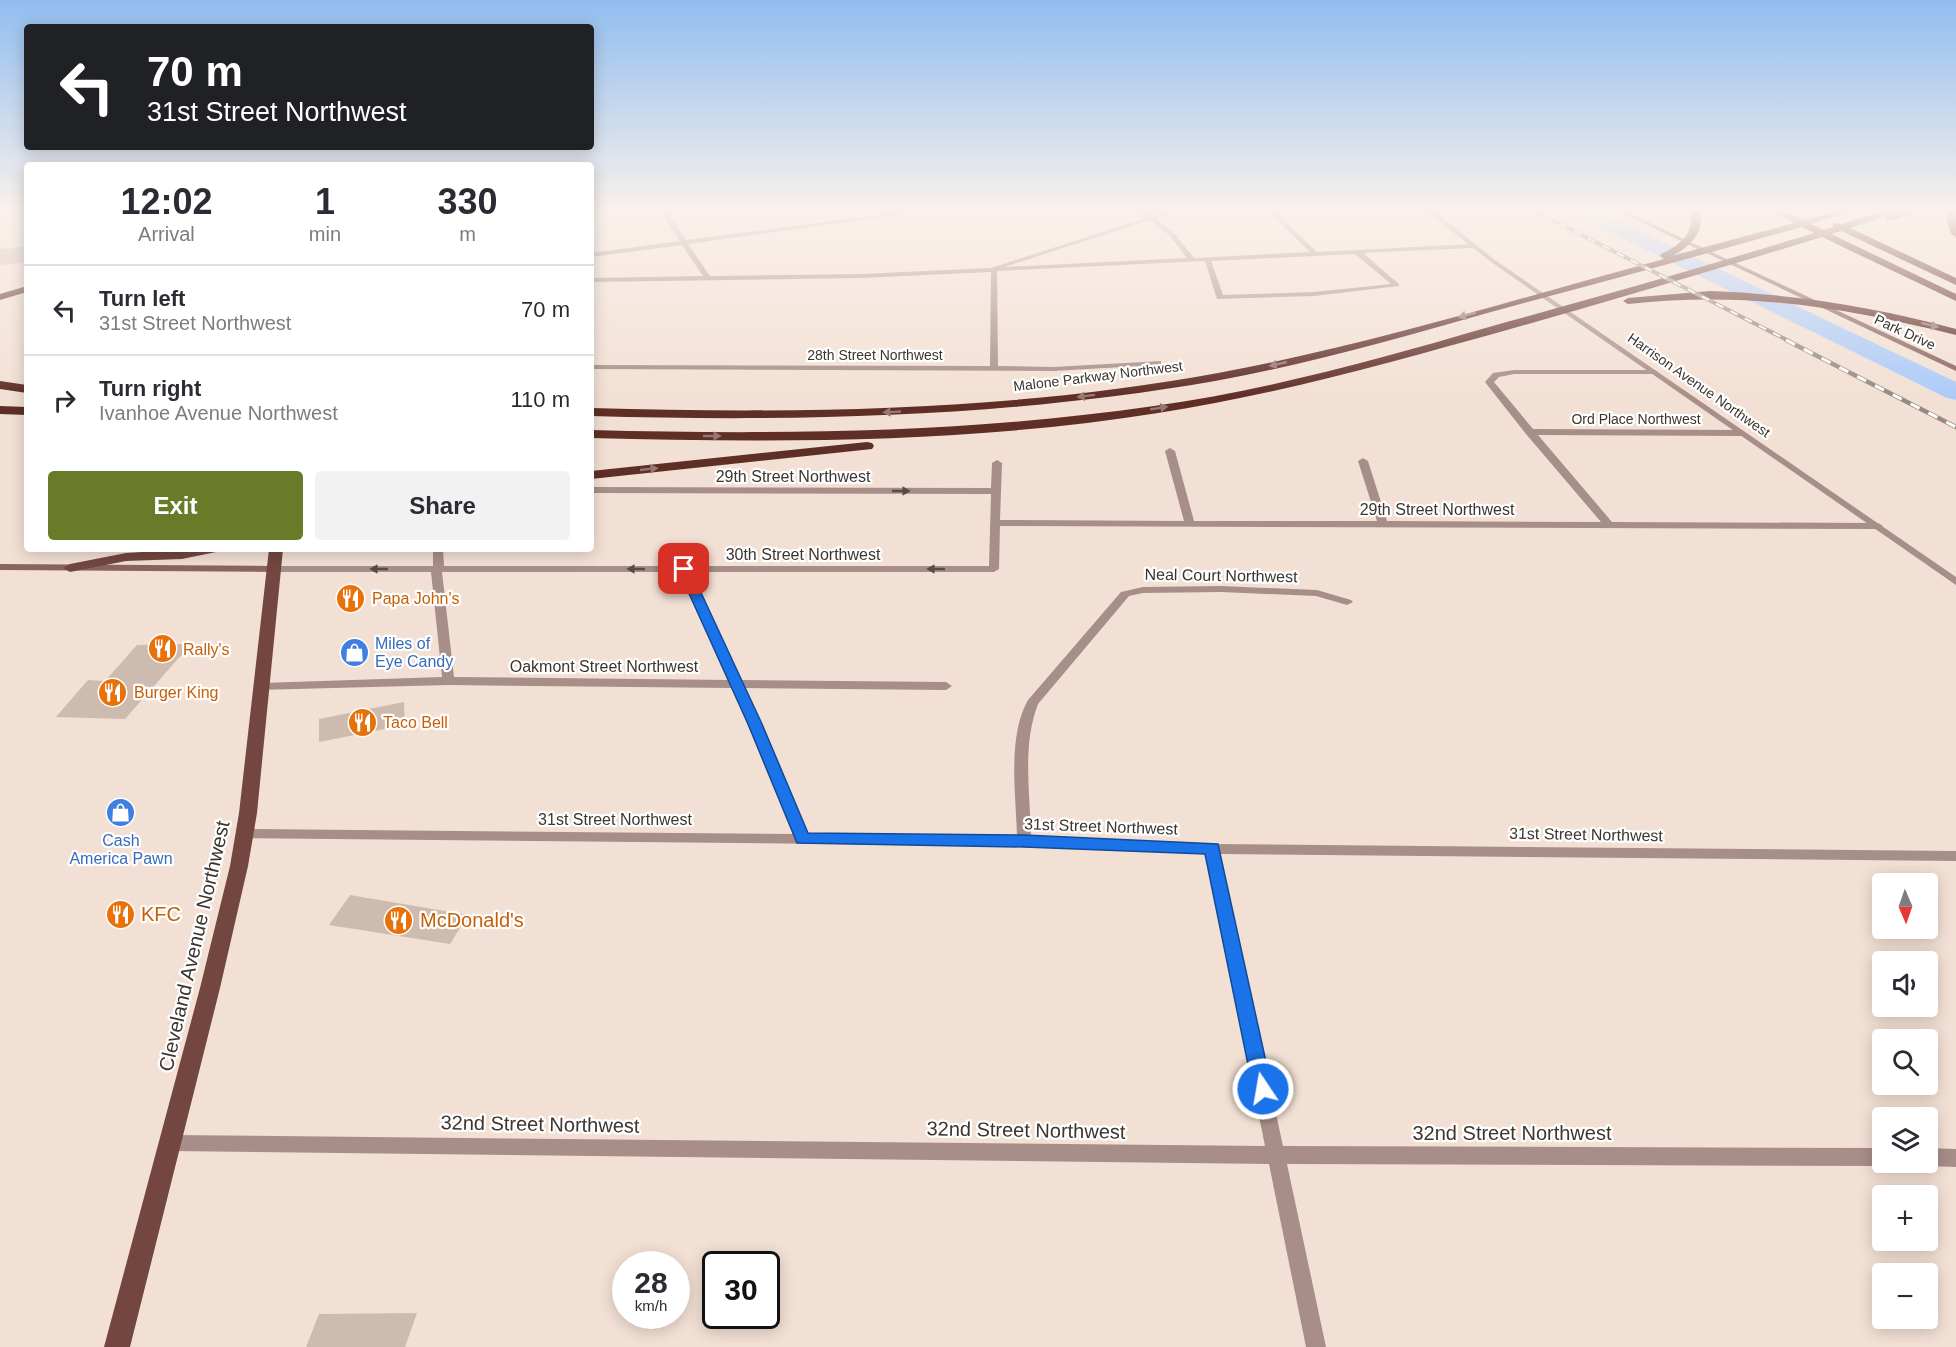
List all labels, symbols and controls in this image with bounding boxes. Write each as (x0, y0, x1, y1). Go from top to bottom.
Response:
icon: left (48, 48, 126, 126)
text: 70 m (147, 48, 243, 95)
text: 31st Street Northwest (147, 97, 407, 127)
text: 12:02 (120, 181, 212, 222)
text: 1 (315, 181, 335, 222)
text: 330 (437, 181, 498, 222)
text: Arrival (138, 223, 195, 245)
text: min (309, 223, 341, 245)
text: m (459, 223, 476, 245)
text: Turn left (99, 286, 185, 311)
icon: left (48, 294, 81, 327)
text: 70 m (521, 297, 570, 322)
one-way arrow (1458, 311, 1476, 321)
street label: Park Drive (1872, 311, 1938, 353)
text: 31st Street Northwest (99, 312, 291, 334)
one-way arrow (1920, 320, 1939, 330)
street label: Harrison Avenue Northwest (1625, 330, 1773, 440)
street label: 28th Street Northwest (807, 347, 943, 363)
street label: Malone Parkway Northwest (1012, 358, 1184, 394)
one-way arrow (1269, 359, 1287, 369)
text: Turn right (99, 376, 201, 401)
icon: right (48, 384, 81, 417)
text: 110 m (510, 387, 570, 412)
one-way arrow (1076, 391, 1095, 400)
text: Ivanhoe Avenue Northwest (99, 402, 338, 424)
one-way arrow (1149, 404, 1168, 413)
one-way arrow (882, 408, 901, 417)
street label: Ord Place Northwest (1571, 411, 1701, 427)
one-way arrow (703, 431, 722, 441)
one-way arrow (640, 464, 659, 474)
street label: 29th Street Northwest (716, 468, 871, 485)
button: Exit (48, 471, 303, 540)
button: Share (315, 471, 570, 540)
one-way arrow (892, 486, 911, 496)
street label: 29th Street Northwest (1360, 501, 1515, 518)
pin (658, 543, 709, 594)
street label: 30th Street Northwest (726, 546, 881, 563)
icon: arrive (667, 552, 700, 585)
one-way arrow (370, 564, 389, 574)
one-way arrow (626, 564, 645, 574)
one-way arrow (926, 564, 945, 574)
street label: Neal Court Northwest (1144, 566, 1298, 585)
restaurant icon: Papa John's (335, 582, 367, 614)
place label: Papa John's (372, 590, 460, 607)
restaurant icon: Rally's (146, 633, 178, 665)
place label: Miles of Eye Candy (375, 635, 453, 670)
shop icon: Miles of Eye Candy (338, 636, 370, 668)
place label: Rally's (183, 641, 230, 658)
street label: Oakmont Street Northwest (510, 658, 699, 675)
restaurant icon: Burger King (97, 676, 129, 708)
place label: Burger King (134, 684, 219, 701)
restaurant icon: Taco Bell (346, 706, 378, 738)
place label: Taco Bell (383, 714, 448, 731)
shop icon: Cash America Pawn (105, 796, 137, 828)
street label: 31st Street Northwest (538, 811, 692, 828)
street label: 31st Street Northwest (1024, 815, 1179, 838)
street label: Cleveland Avenue Northwest (154, 818, 234, 1073)
street label: 31st Street Northwest (1509, 825, 1664, 844)
place label: Cash America Pawn (69, 832, 173, 867)
north arrow (1872, 873, 1938, 939)
map controls (1872, 873, 1938, 1329)
restaurant icon: KFC (104, 898, 136, 930)
place label: KFC (141, 903, 181, 925)
restaurant icon: McDonald's (383, 904, 415, 936)
place label: McDonald's (420, 909, 524, 931)
button: sound (1872, 951, 1938, 1017)
button: search (1872, 1029, 1938, 1095)
position arrow (1231, 1057, 1295, 1121)
button: layers (1872, 1107, 1938, 1173)
street label: 32nd Street Northwest (440, 1111, 640, 1137)
street label: 32nd Street Northwest (926, 1117, 1126, 1143)
street label: 32nd Street Northwest (1413, 1122, 1612, 1144)
button: + (1872, 1185, 1938, 1251)
speed limit sign: 30 (702, 1251, 780, 1329)
button: − (1872, 1263, 1938, 1329)
text: 28 (634, 1266, 668, 1299)
text: km/h (635, 1297, 667, 1314)

